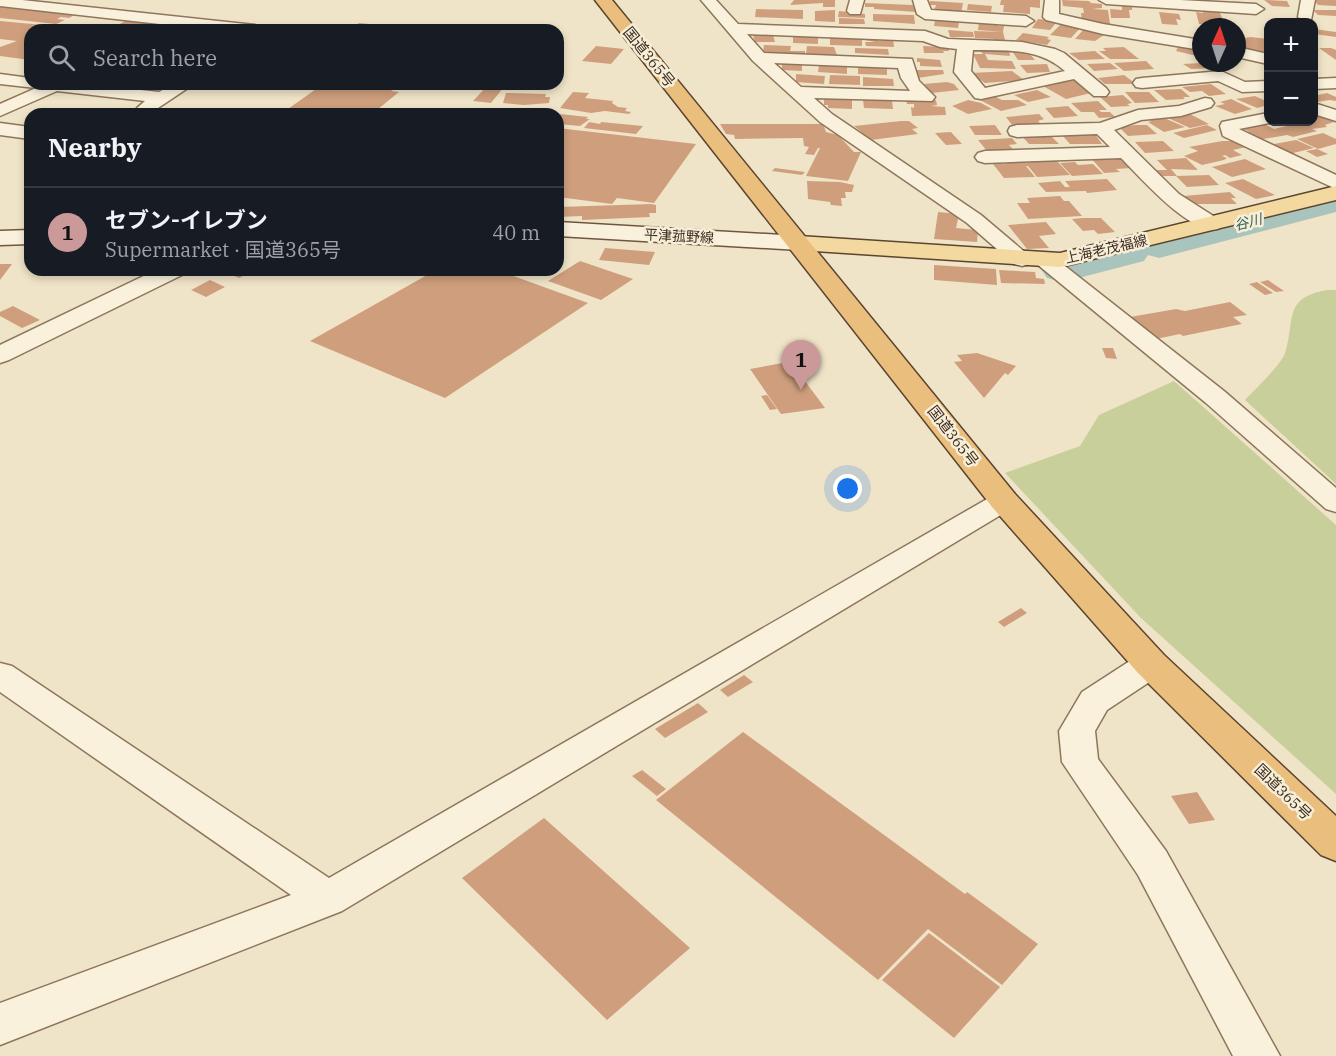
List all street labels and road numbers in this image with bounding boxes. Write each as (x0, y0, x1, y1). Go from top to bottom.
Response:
street label: 国道365号 (619, 23, 679, 91)
street label: 平津菰野線 (644, 225, 714, 247)
street label: 上海老茂福線 (1063, 231, 1149, 267)
street label: 国道365号 (924, 401, 983, 470)
street label: 国道365号 (1251, 760, 1316, 823)

